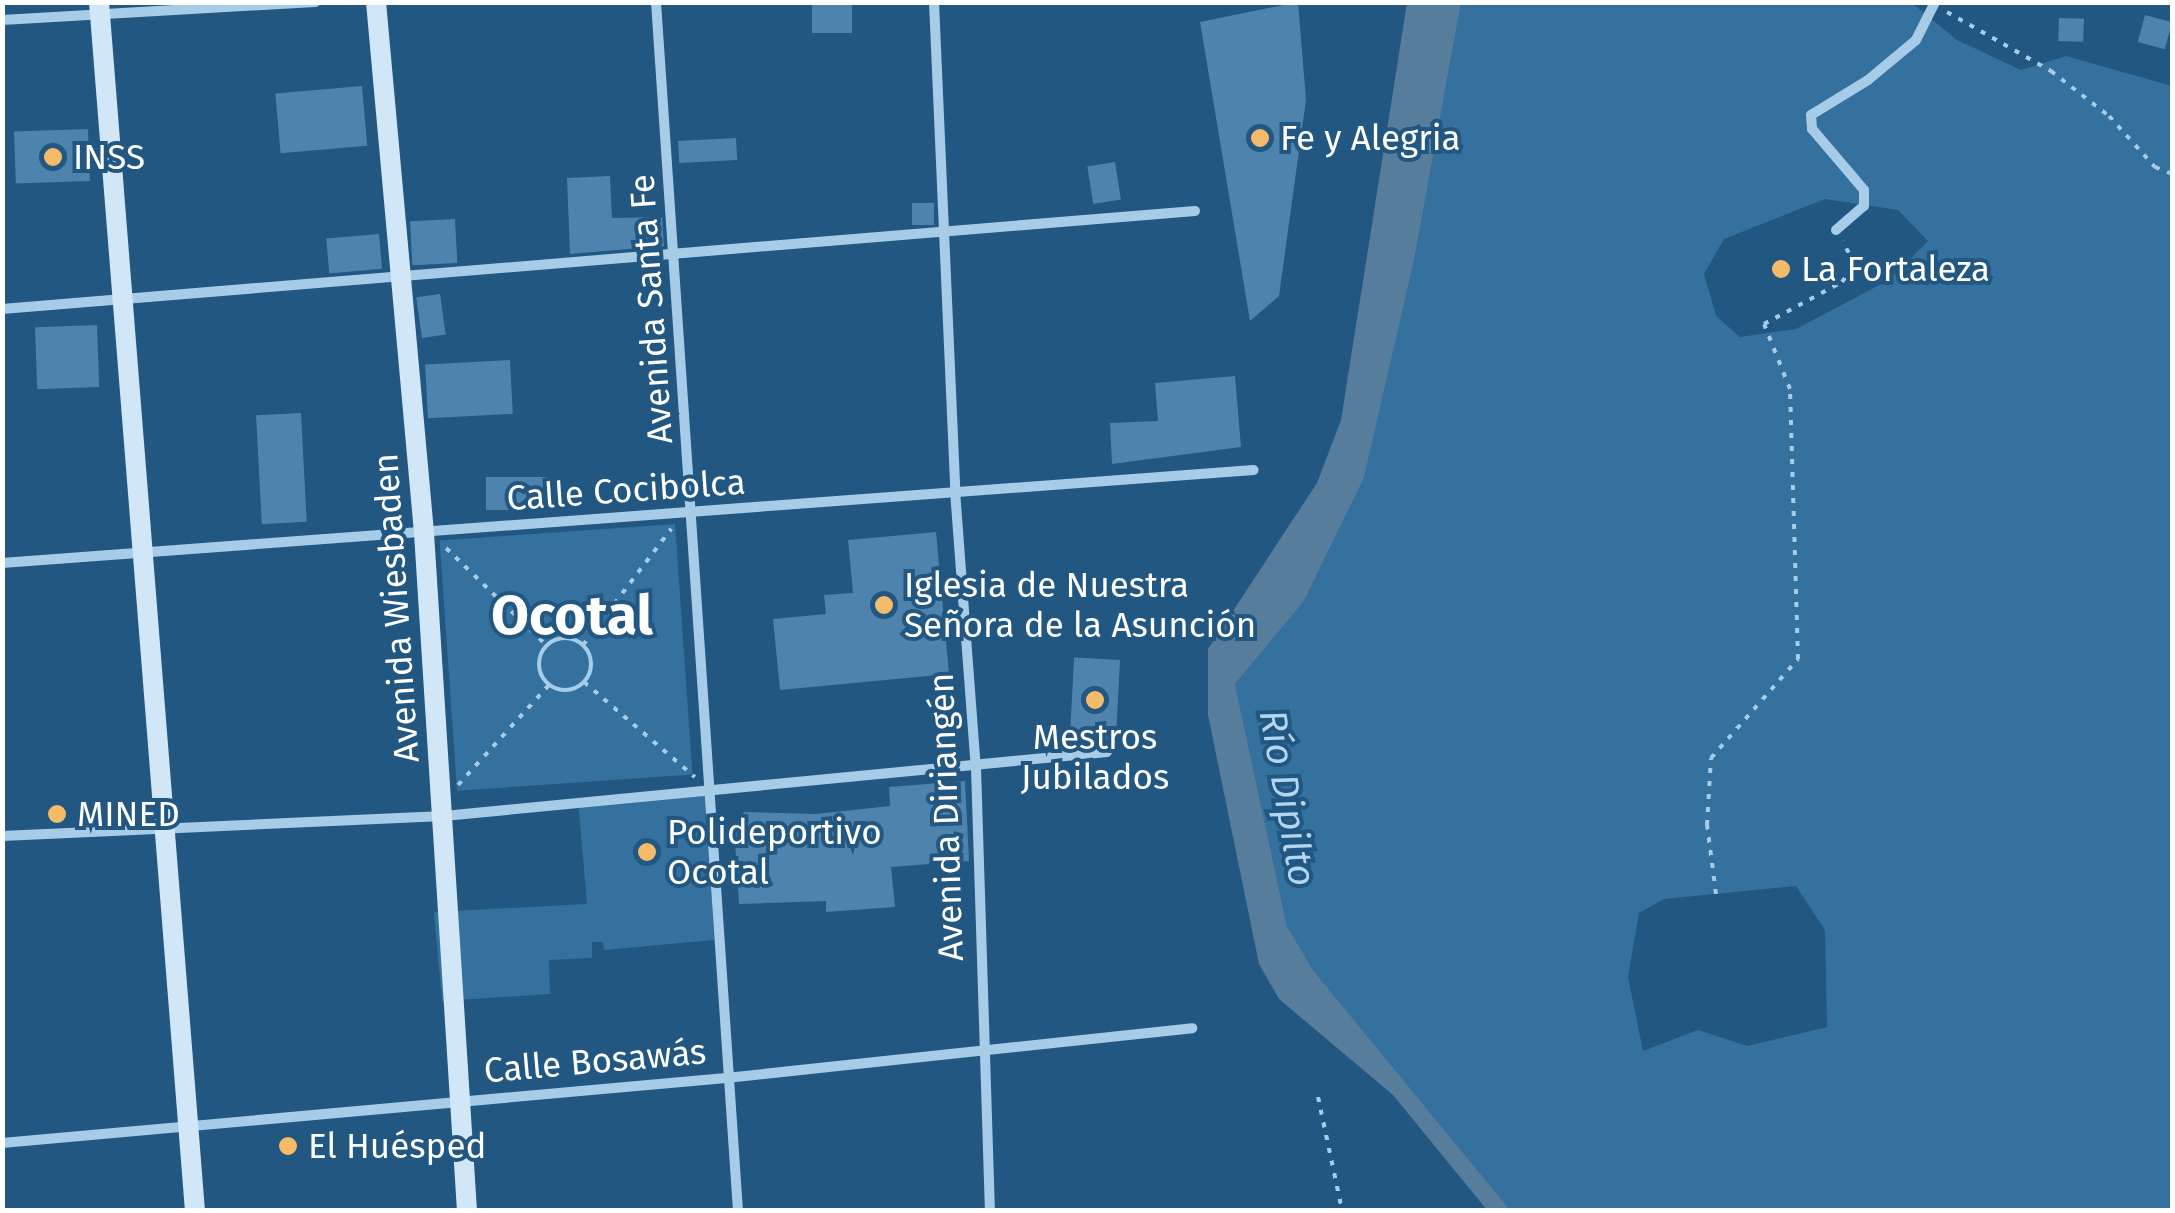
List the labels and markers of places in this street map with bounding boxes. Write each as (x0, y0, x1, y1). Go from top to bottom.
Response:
place label: Fe y Alegria (1280, 117, 1461, 159)
marker: Fe y Alegria (1249, 127, 1271, 149)
place label: INSS (73, 136, 145, 178)
marker: INSS (42, 146, 64, 168)
place label: La Fortaleza (1801, 248, 1990, 290)
marker: La Fortaleza (1770, 258, 1792, 280)
place label: Iglesia de Nuestra Señora de la Asunción (904, 564, 1256, 646)
marker: Iglesia de Nuestra Señora de la Asunción (873, 594, 895, 616)
marker: Mestros Jubilados (1084, 689, 1106, 711)
place label: Mestros Jubilados (1021, 716, 1169, 798)
place label: MINED (77, 793, 180, 835)
marker: MINED (46, 803, 68, 825)
place label: Polideportivo Ocotal (667, 811, 882, 893)
marker: Polideportivo Ocotal (636, 841, 658, 863)
place label: El Huésped (308, 1125, 486, 1167)
marker: El Huésped (277, 1135, 299, 1157)

